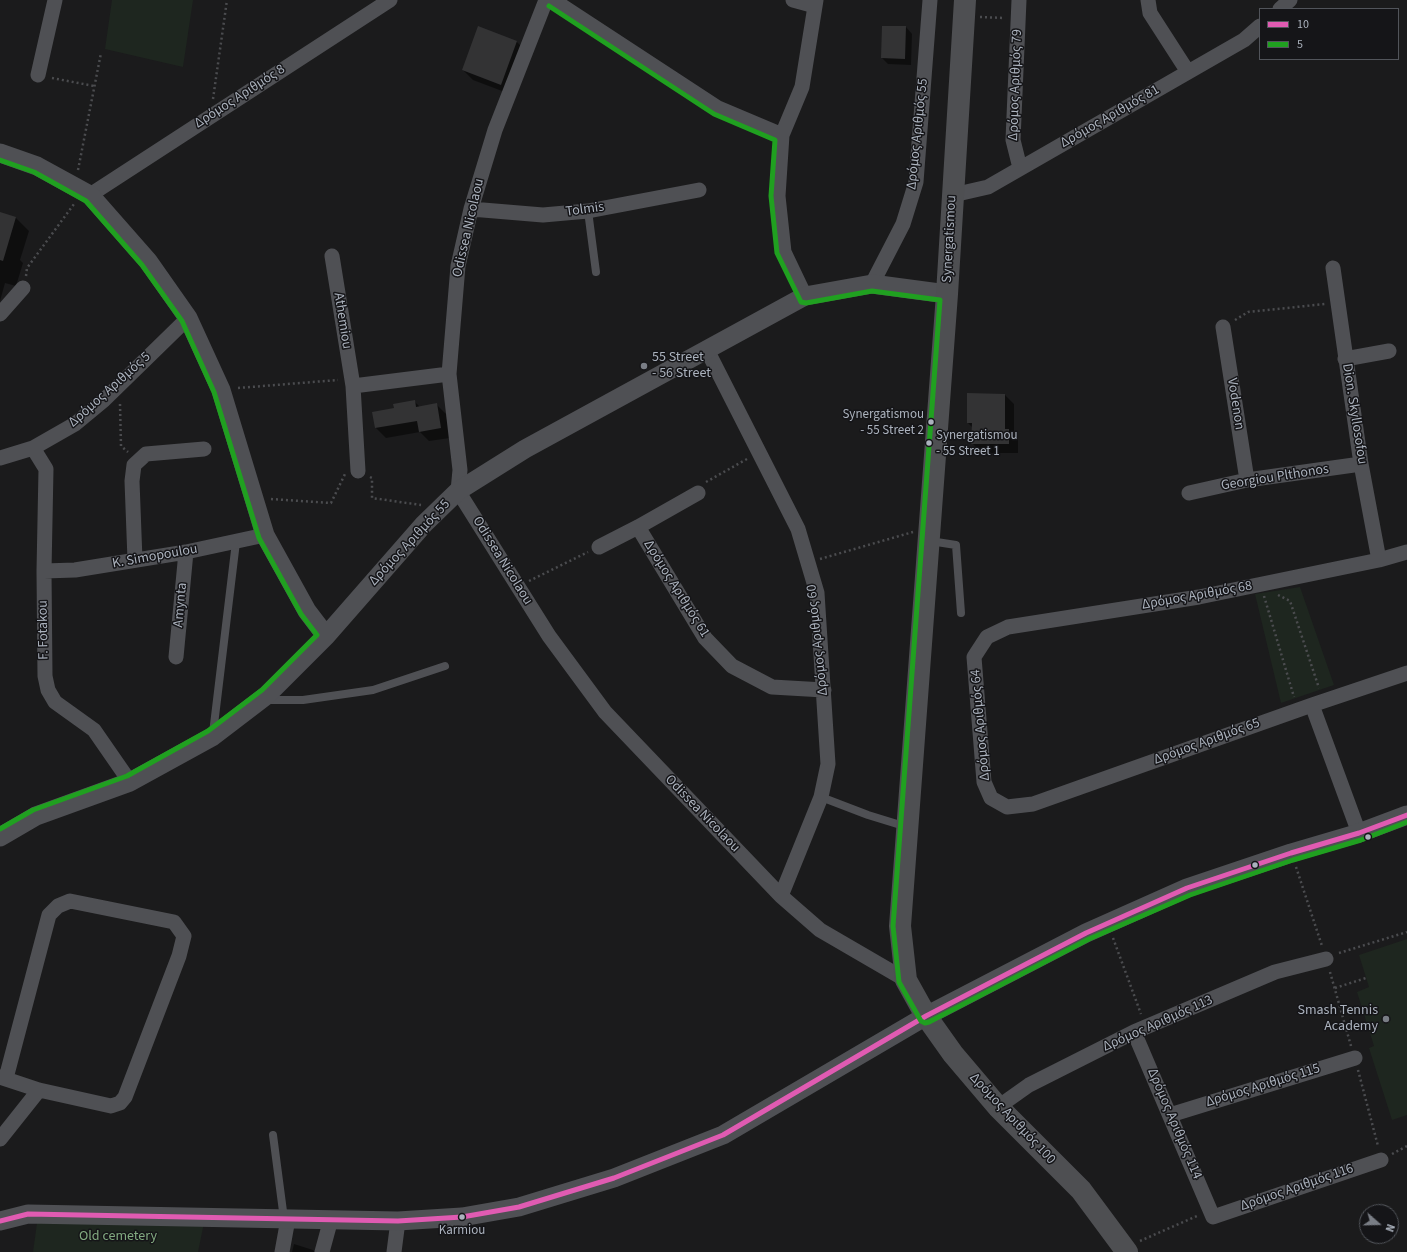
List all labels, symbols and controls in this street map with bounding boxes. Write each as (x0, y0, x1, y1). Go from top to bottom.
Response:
legend (1259, 8, 1399, 60)
text: 10 (1297, 16, 1309, 33)
street label: Δρόμος Αριθμός 79 (1006, 29, 1026, 141)
text: 5 (1297, 36, 1303, 53)
street label: Δρόμος Αριθμός 8 (191, 61, 289, 133)
street label: Δρόμος Αριθμός 55 (904, 78, 932, 190)
street label: Δρόμος Αριθμός 81 (1057, 82, 1163, 152)
street label: Odissea Nicolaou (449, 177, 489, 279)
street label: Synergatismou (939, 195, 961, 283)
street label: Tolmis (565, 199, 605, 221)
street label: Athemiou (329, 292, 355, 350)
street label: Δρόμος Αριθμός 5 (65, 349, 155, 431)
place label: 55 Street - 56 Street (652, 350, 711, 382)
marker: 55 Street - 56 Street (639, 361, 649, 371)
street label: Dion. Skyllosofou (1338, 362, 1370, 466)
street label: Vodenon (1223, 377, 1247, 431)
place label: Synergatismou - 55 Street 2 (842, 407, 924, 438)
marker: Synergatismou - 55 Street 2 (926, 417, 936, 427)
place label: Synergatismou - 55 Street 1 (936, 428, 1018, 459)
marker: Synergatismou - 55 Street 1 (924, 438, 934, 448)
street label: Georgiou Plthonos (1220, 461, 1330, 495)
street label: Δρόμος Αριθμός 55 (366, 496, 454, 590)
street label: Odissea Nicolaou (468, 514, 536, 608)
street label: Δρόμος Αριθμός 61 (639, 537, 713, 641)
street label: K. Simopoulou (111, 541, 199, 573)
street label: Δρόμος Αριθμός 68 (1141, 578, 1253, 614)
street label: Amynta (171, 582, 191, 628)
street label: Δρόμος Αριθμός 60 (804, 584, 832, 696)
street label: F. Fotakou (35, 600, 53, 660)
street label: Δρόμος Αριθμός 64 (968, 669, 994, 781)
street label: Δρόμος Αριθμός 65 (1152, 715, 1262, 769)
street label: Odissea Nicolaou (661, 772, 743, 856)
unlabelled marker (1363, 832, 1373, 842)
unlabelled marker (1250, 860, 1260, 870)
street label: Δρόμος Αριθμός 113 (1100, 992, 1216, 1056)
place label: Smash Tennis Academy (1297, 1003, 1378, 1036)
marker: Smash Tennis Academy (1381, 1014, 1391, 1024)
street label: Δρόμος Αριθμός 115 (1204, 1061, 1322, 1111)
street label: Δρόμος Αριθμός 114 (1143, 1066, 1205, 1182)
street label: Δρόμος Αριθμός 100 (965, 1070, 1059, 1168)
street label: Δρόμος Αριθμός 116 (1238, 1161, 1356, 1215)
north arrow (1359, 1204, 1399, 1244)
marker: Karmiou (457, 1212, 467, 1222)
text: N (1382, 1222, 1398, 1234)
place label: Karmiou (439, 1223, 485, 1239)
park label: Old cemetery (79, 1229, 157, 1245)

